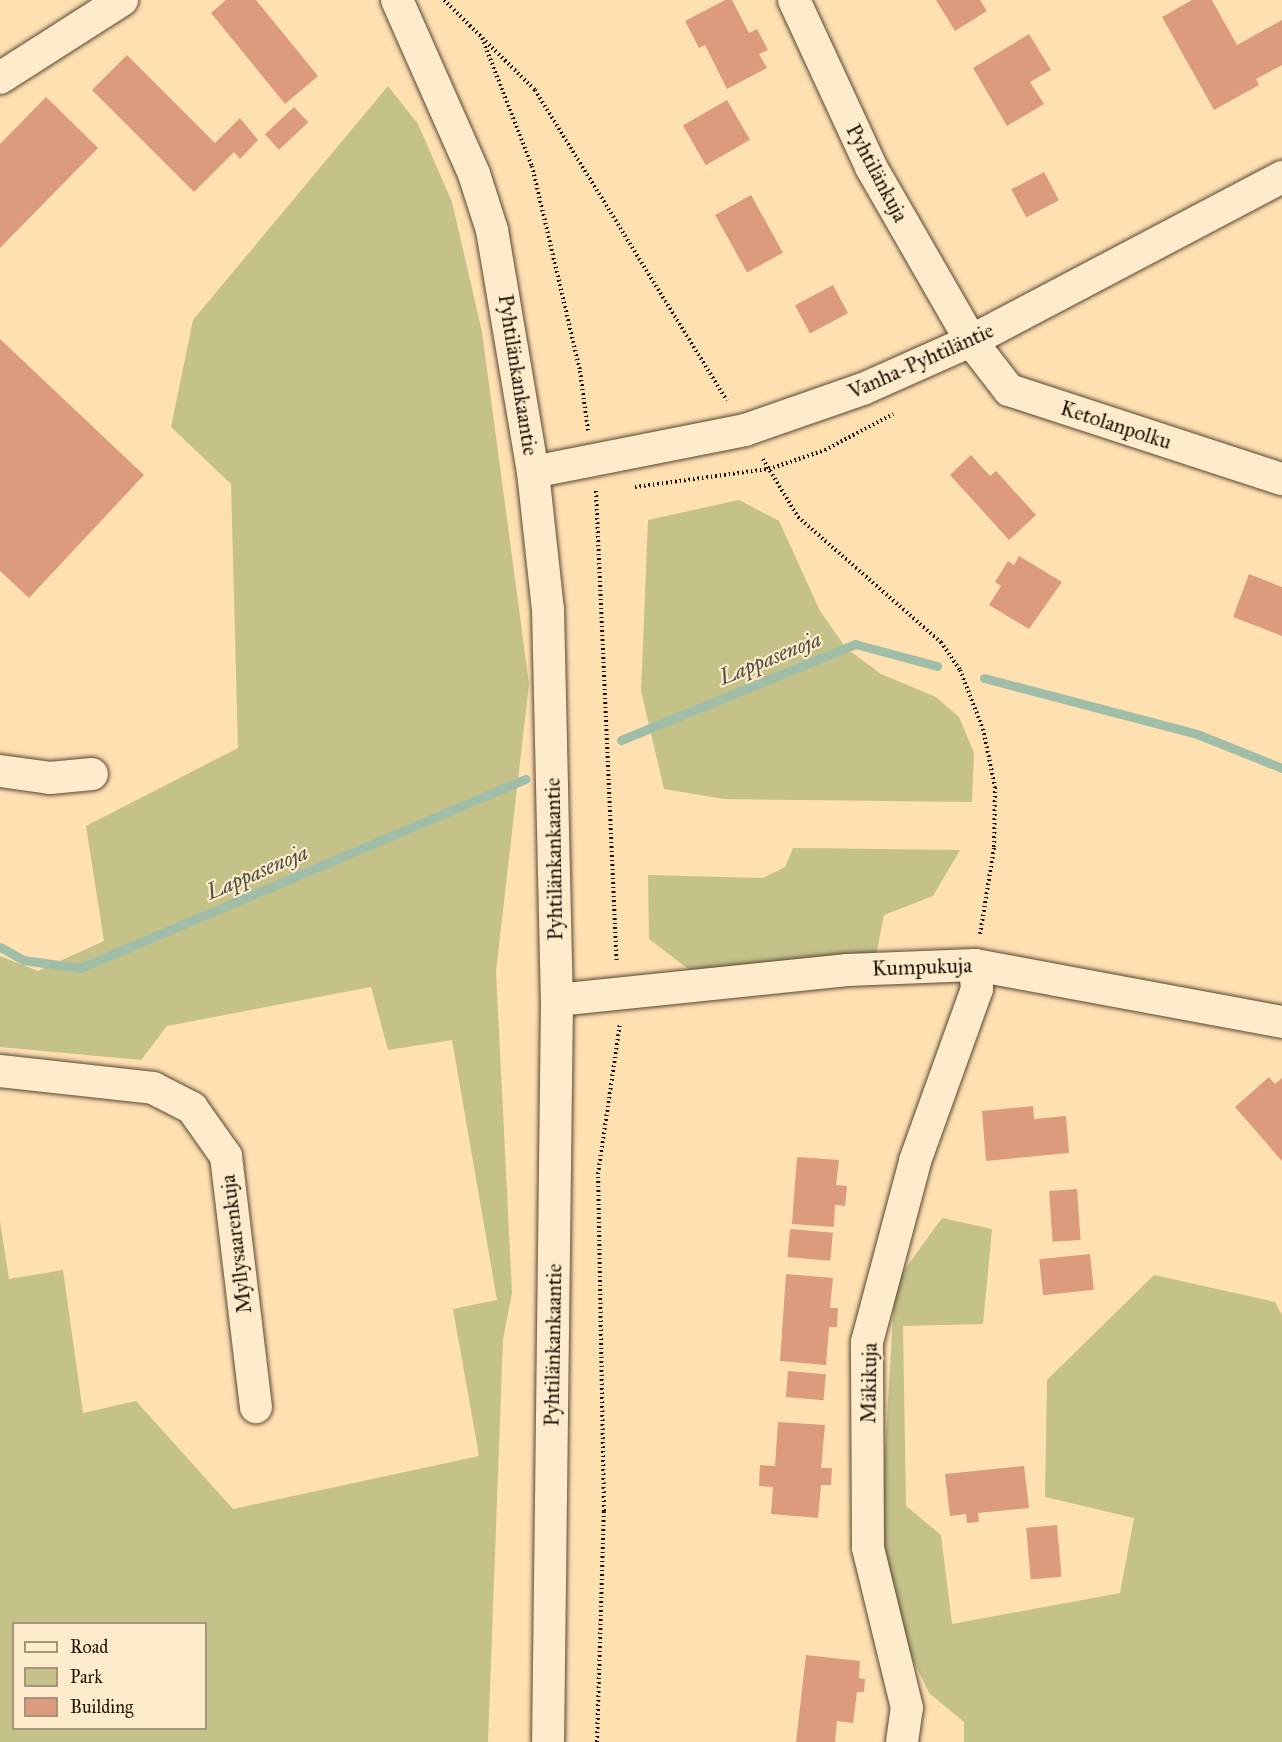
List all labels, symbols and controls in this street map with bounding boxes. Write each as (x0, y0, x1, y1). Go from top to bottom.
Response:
street label: Pyhtilänkuja (841, 120, 913, 226)
street label: Pyhtilänkankaantie (493, 293, 543, 457)
street label: Vanha-Pyhtiläntie (844, 318, 998, 404)
street label: Ketolanpolku (1057, 395, 1175, 455)
water label: Lappasenoja (715, 626, 825, 690)
street label: Pyhtilänkankaantie (540, 777, 568, 941)
water label: Lappasenoja (202, 839, 312, 905)
street label: Kumpukuja (872, 953, 972, 981)
street label: Myllysaarenkuja (215, 1173, 257, 1315)
street label: Pyhtilänkankaantie (539, 1263, 567, 1427)
street label: Mäkikuja (856, 1342, 882, 1424)
legend (12, 1622, 207, 1730)
text: Road (70, 1636, 108, 1658)
text: Park (70, 1666, 103, 1688)
text: Building (70, 1696, 133, 1718)

